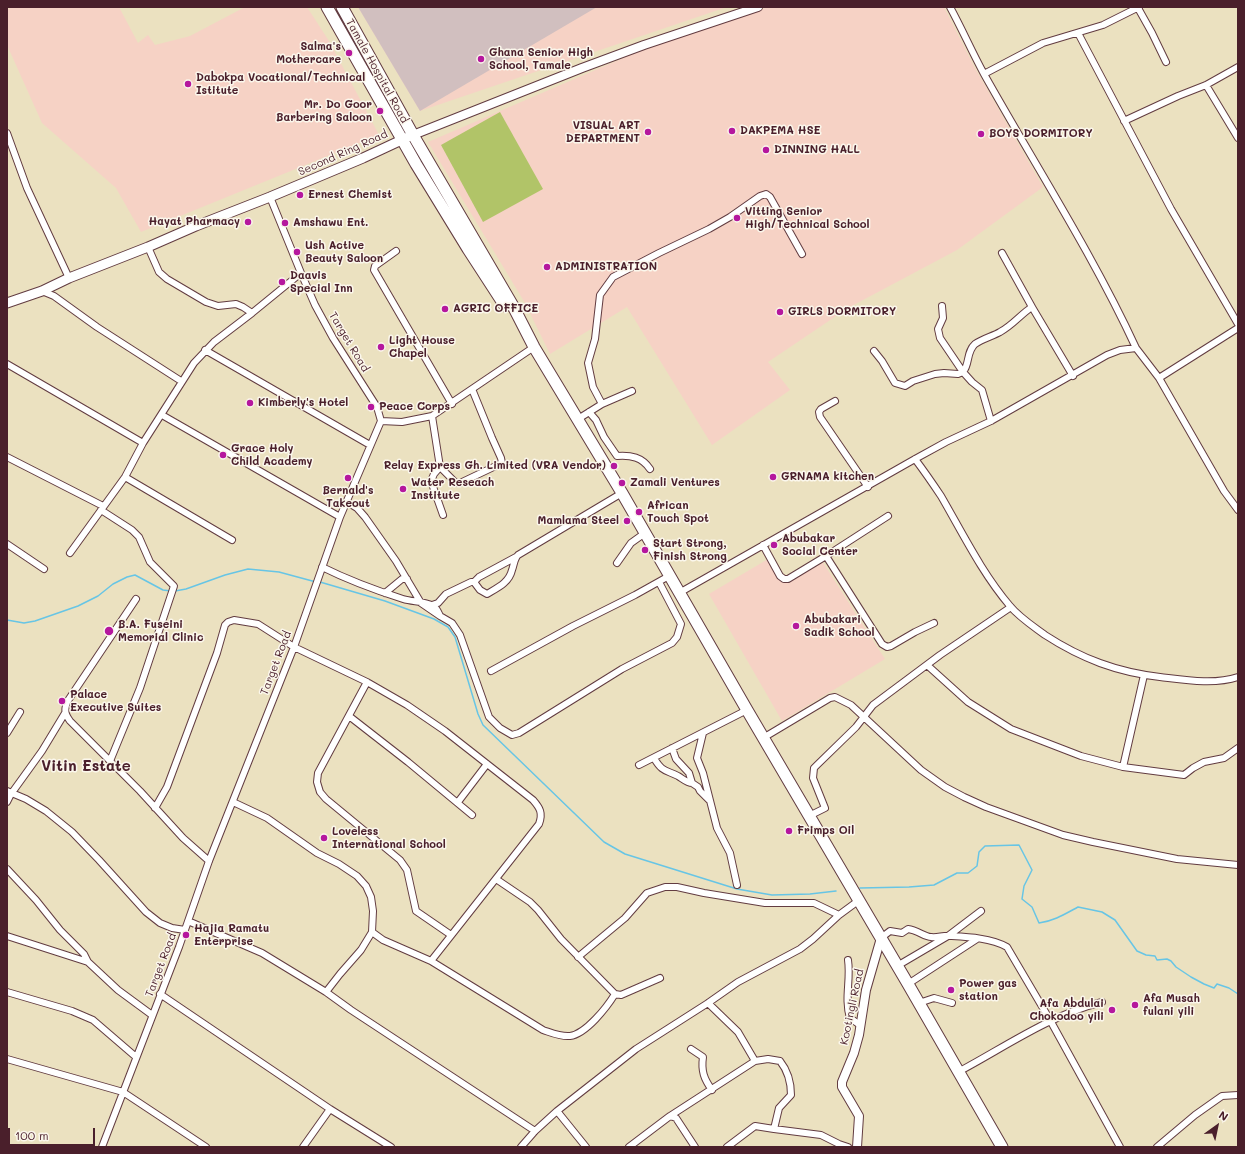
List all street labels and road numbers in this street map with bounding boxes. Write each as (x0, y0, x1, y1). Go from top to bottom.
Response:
street label: Tamale Hospital Road (343, 17, 411, 125)
street label: Second Ring Road (296, 127, 390, 179)
street label: Target Road (326, 310, 372, 374)
street label: Target Road (258, 629, 294, 697)
street label: Target Road (143, 931, 179, 999)
street label: Kootingli Road (837, 968, 867, 1046)

